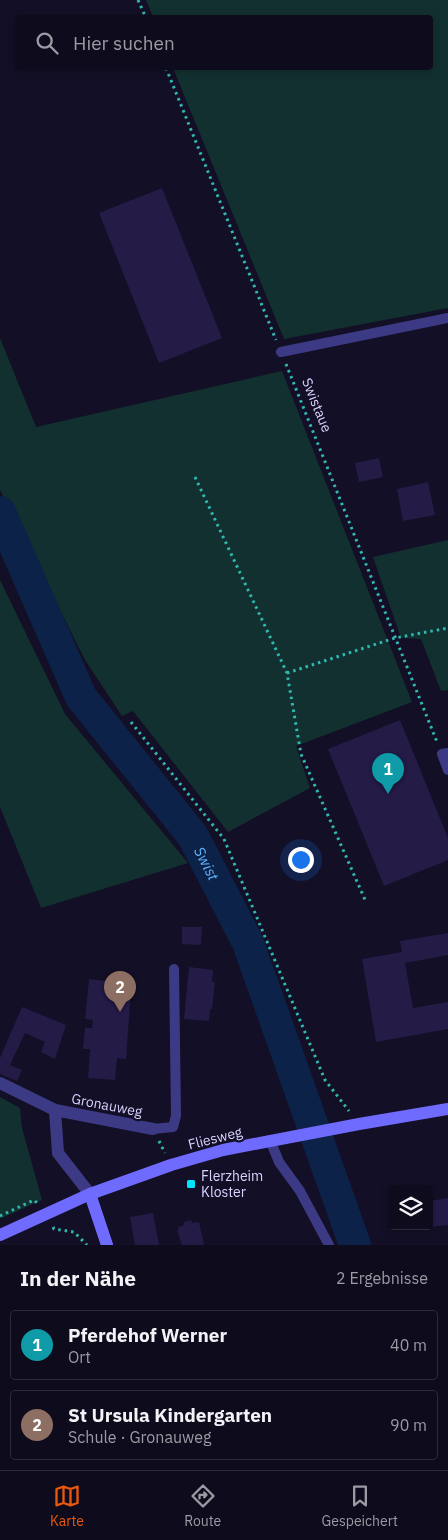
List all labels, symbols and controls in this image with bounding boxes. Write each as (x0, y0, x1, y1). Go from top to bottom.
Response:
search box (15, 15, 433, 70)
icon: search (33, 29, 61, 57)
text: Hier suchen (73, 31, 175, 55)
street label: Swistaue (298, 375, 336, 435)
pin: 1 (372, 753, 404, 794)
water label: Swist (190, 843, 224, 884)
your location (288, 847, 314, 873)
pin: 2 (104, 971, 136, 1012)
street label: Gronauweg (70, 1089, 145, 1121)
street label: Fliesweg (186, 1122, 245, 1153)
place label: Flerzheim Kloster (201, 1167, 263, 1201)
marker: Flerzheim Kloster (185, 1178, 197, 1190)
map controls (388, 1185, 433, 1230)
button: layers (388, 1185, 433, 1230)
text: In der Nähe (20, 1264, 136, 1292)
text: 2 Ergebnisse (336, 1268, 428, 1288)
text: Pferdehof Werner (68, 1323, 227, 1347)
text: 1 (32, 1335, 42, 1355)
text: 40 m (390, 1335, 427, 1355)
text: Ort (68, 1347, 91, 1367)
text: St Ursula Kindergarten (68, 1403, 272, 1427)
text: 2 (32, 1415, 42, 1435)
text: 90 m (390, 1415, 427, 1435)
text: Schule · Gronauweg (68, 1427, 211, 1447)
tab: Karte (50, 1482, 84, 1530)
tab: Route (184, 1482, 221, 1530)
tab: Gespeichert (322, 1482, 398, 1530)

